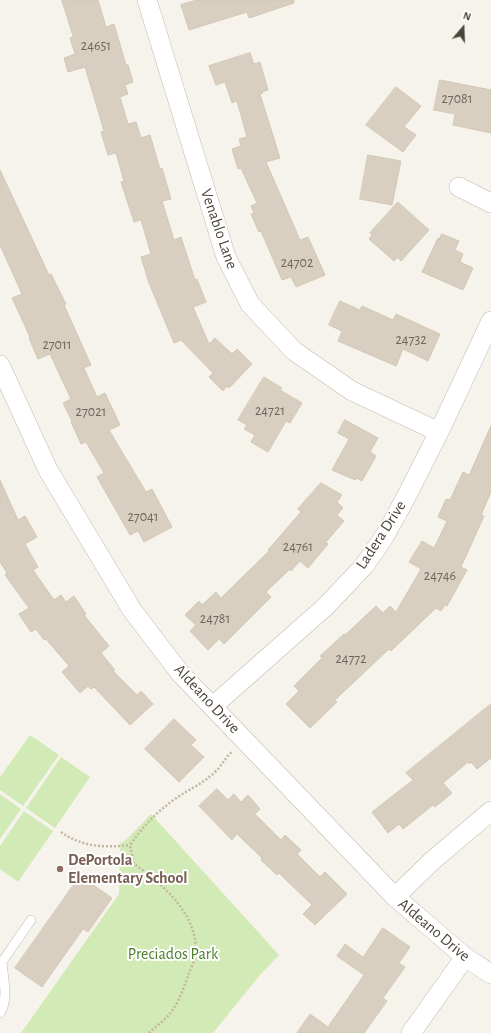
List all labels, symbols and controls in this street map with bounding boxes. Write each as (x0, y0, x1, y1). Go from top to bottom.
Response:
north arrow (443, 8, 483, 48)
text: N (462, 10, 472, 23)
house number: 24651 (81, 38, 111, 54)
house number: 27081 (441, 91, 473, 107)
street label: Venablo Lane (196, 186, 242, 272)
house number: 24702 (281, 255, 313, 271)
house number: 24732 (395, 332, 427, 348)
house number: 27011 (42, 337, 72, 353)
house number: 24721 (255, 403, 285, 419)
house number: 27021 (76, 404, 106, 420)
street label: Ladera Drive (352, 497, 410, 573)
house number: 27041 (127, 509, 159, 525)
house number: 24761 (283, 539, 313, 555)
house number: 24746 (424, 568, 456, 584)
house number: 24781 (200, 611, 230, 627)
house number: 24772 (335, 651, 367, 667)
street label: Aldeano Drive (170, 660, 244, 738)
place label: DePortola Elementary School (68, 850, 188, 888)
marker: DePortola Elementary School (55, 864, 65, 874)
street label: Aldeano Drive (394, 894, 474, 966)
park label: Preciados Park (128, 944, 218, 964)

